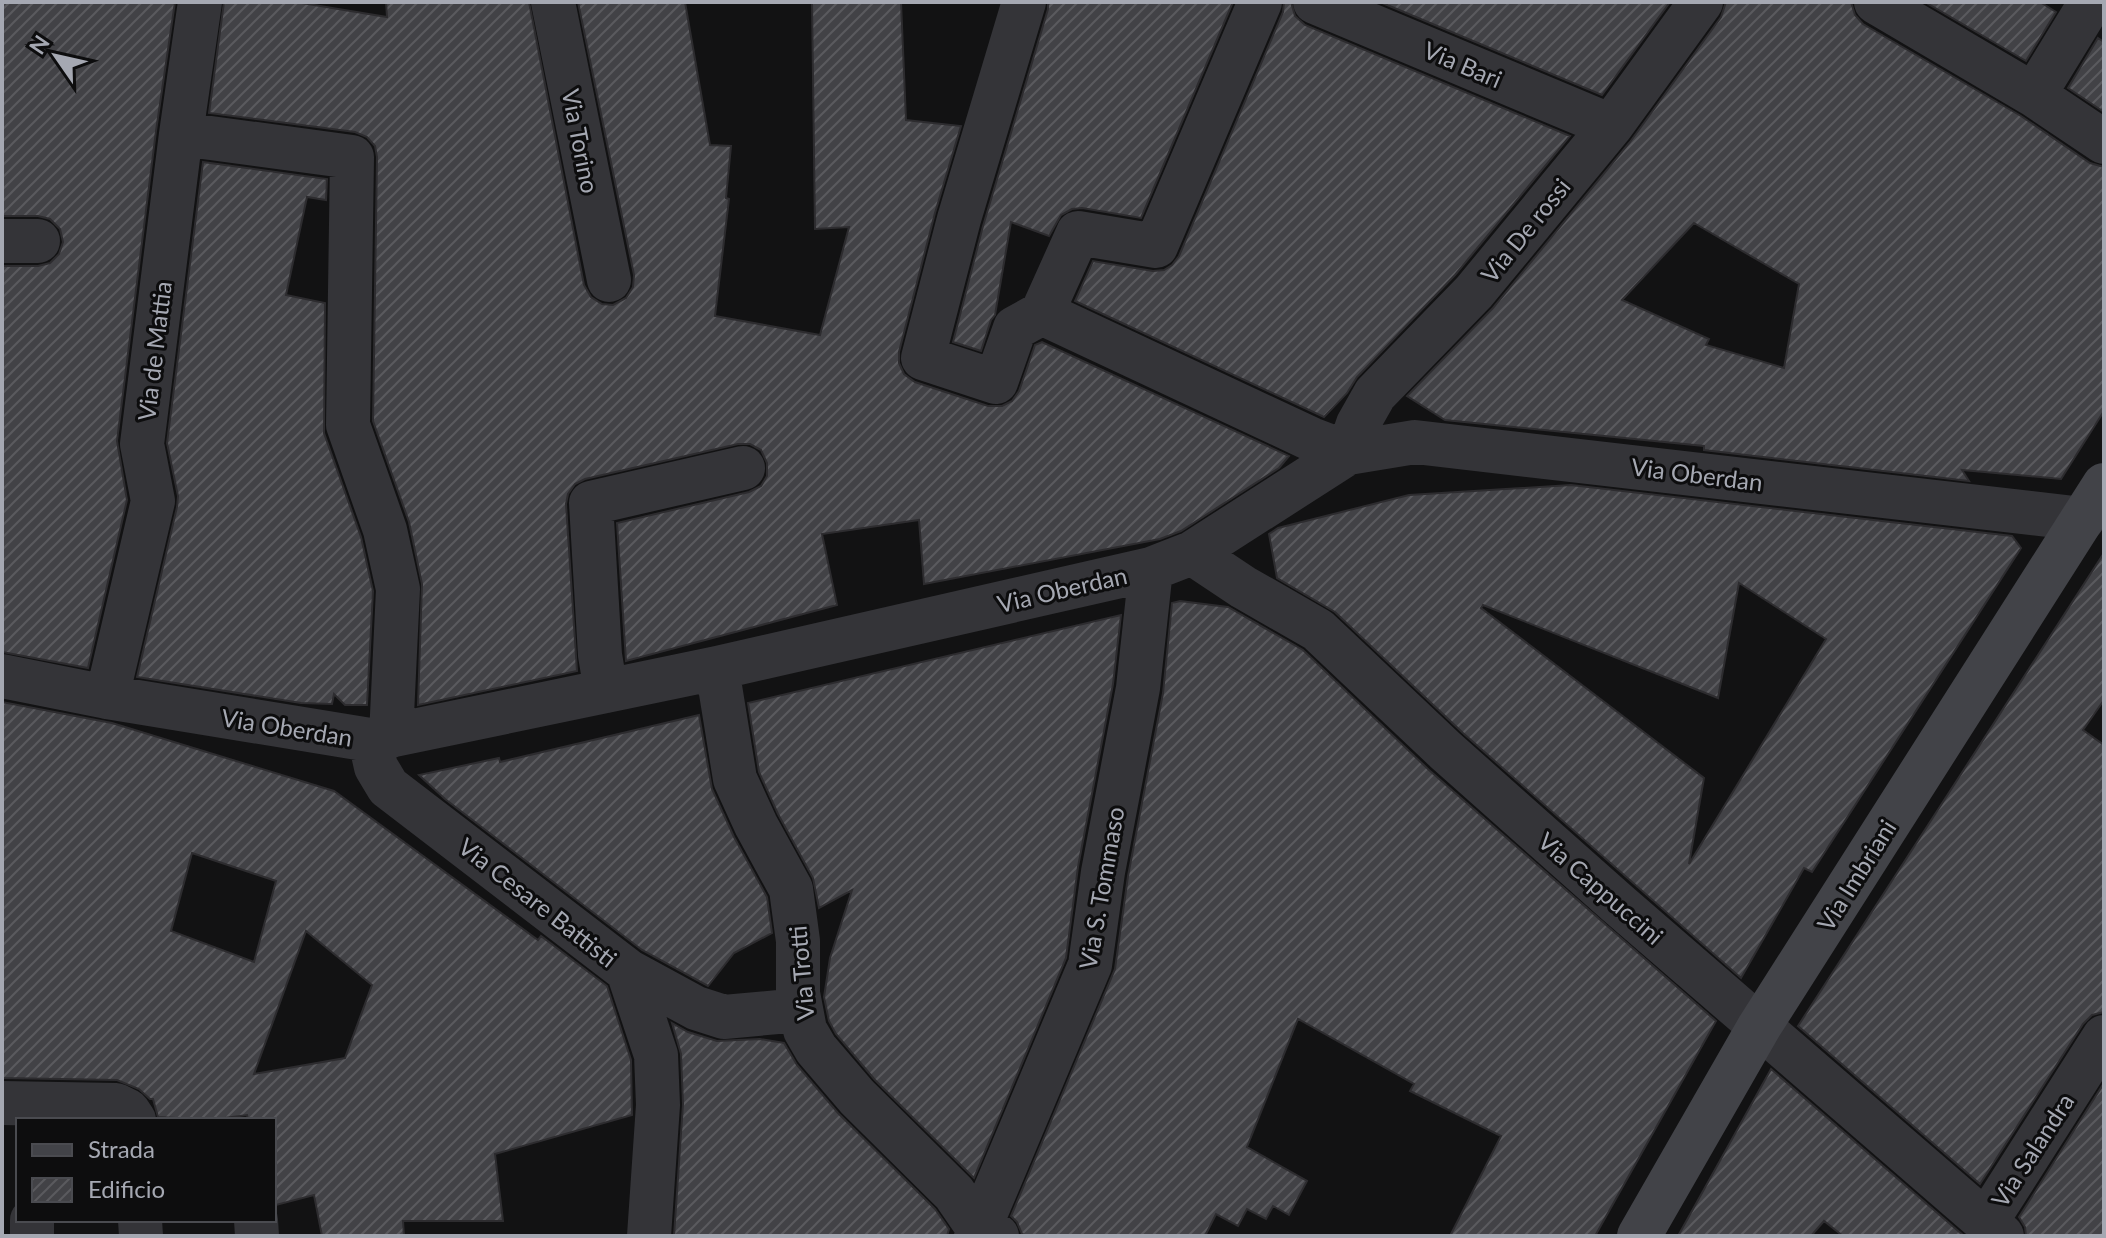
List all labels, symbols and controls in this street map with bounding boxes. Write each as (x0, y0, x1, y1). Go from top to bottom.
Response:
north arrow (16, 16, 96, 96)
text: N (23, 30, 55, 59)
street label: Via Bari (1420, 35, 1506, 93)
street label: Via Torino (557, 86, 605, 196)
street label: Via De rossi (1474, 172, 1576, 288)
street label: Via de Mattia (131, 280, 177, 422)
street label: Via Oberdan (1630, 452, 1764, 496)
street label: Via Oberdan (994, 560, 1130, 618)
street label: Via Oberdan (219, 702, 355, 752)
street label: Via S. Tommaso (1072, 805, 1130, 971)
street label: Via Imbriani (1810, 814, 1902, 936)
street label: Via Cappuccini (1533, 826, 1669, 950)
street label: Via Cesare Battisti (453, 831, 623, 973)
street label: Via Trotti (782, 924, 820, 1022)
street label: Via Salandra (1985, 1088, 2079, 1212)
legend (16, 1118, 276, 1222)
text: Strada (88, 1134, 155, 1163)
text: Edificio (88, 1174, 165, 1203)

